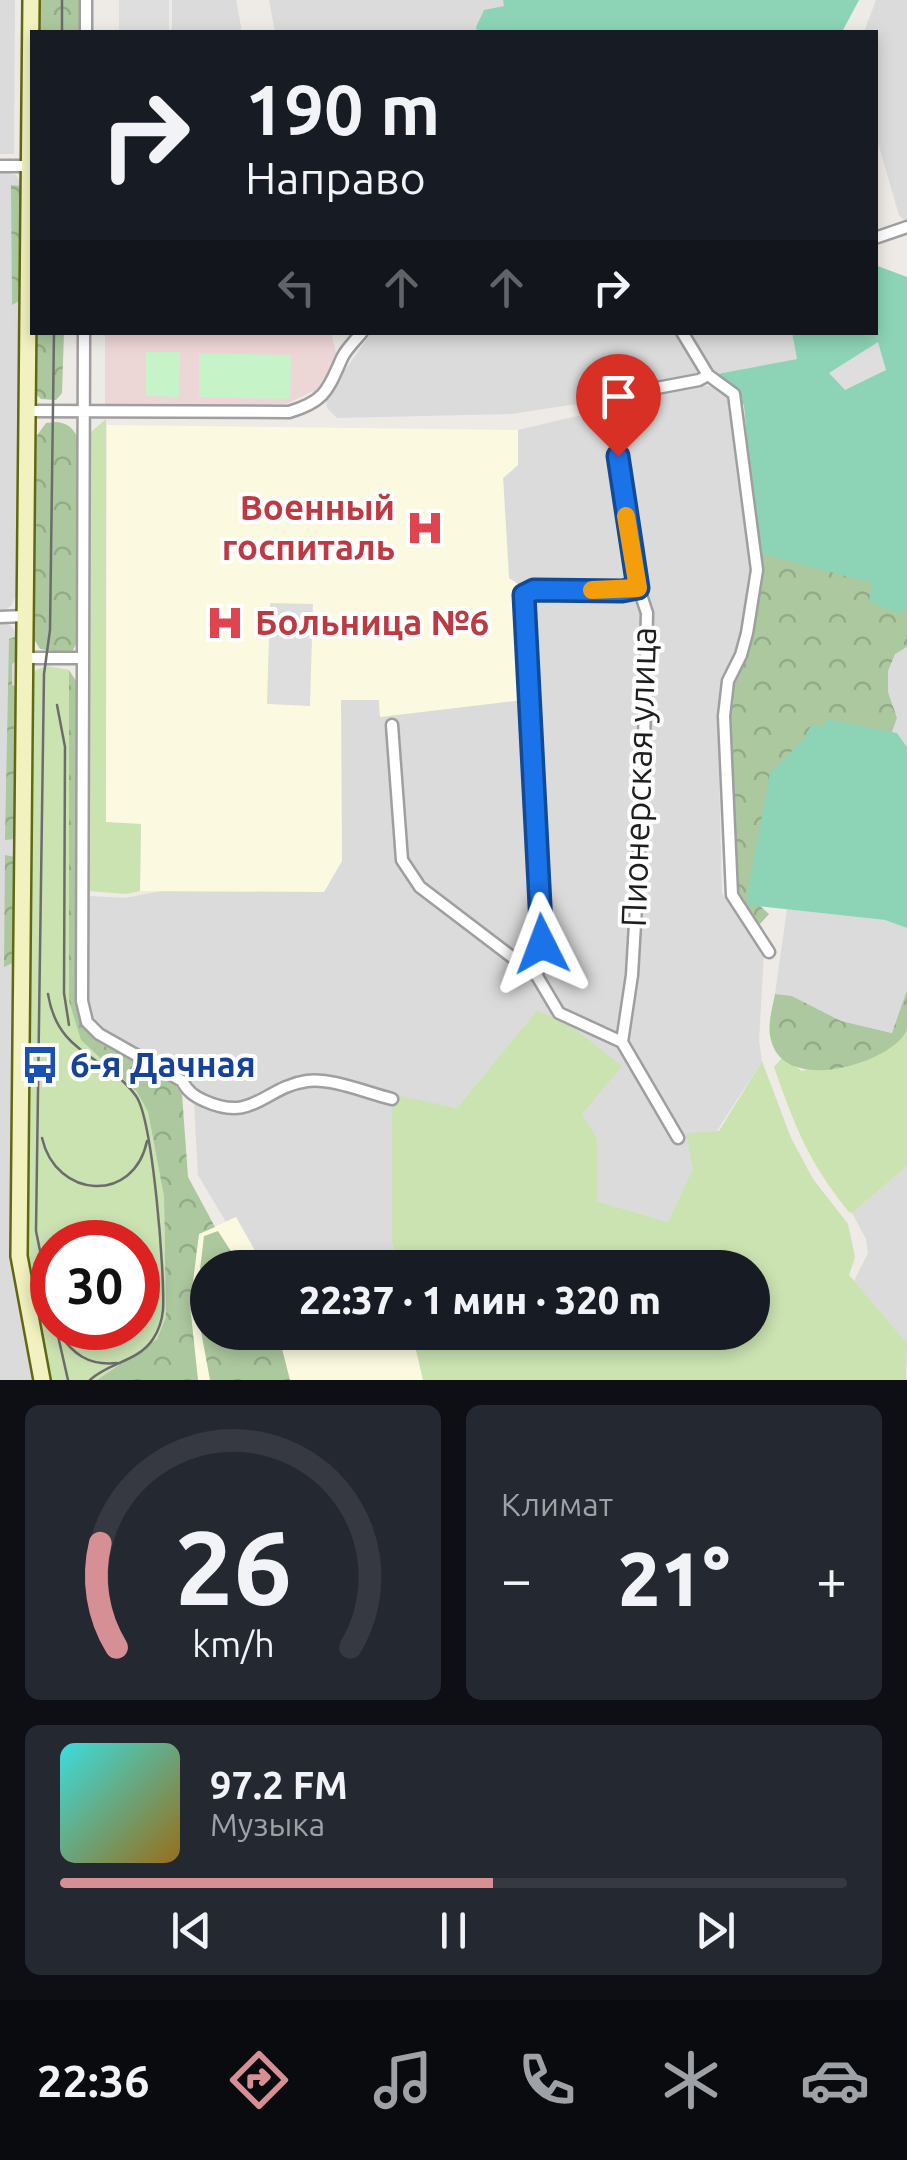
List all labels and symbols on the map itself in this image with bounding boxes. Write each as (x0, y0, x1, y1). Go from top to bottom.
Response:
pin (576, 354, 661, 457)
place label: Военный госпиталь (222, 487, 395, 567)
hospital icon: Военный госпиталь (404, 507, 446, 549)
hospital icon: Больница №6 (204, 602, 246, 644)
place label: Больница №6 (255, 602, 489, 642)
street label: Пионерская улица (613, 626, 663, 928)
position arrow (490, 892, 594, 996)
bus stop icon: 6-я Дачная (19, 1044, 61, 1086)
place label: 6-я Дачная (70, 1044, 256, 1084)
speed limit sign: 30 (30, 1220, 160, 1350)

